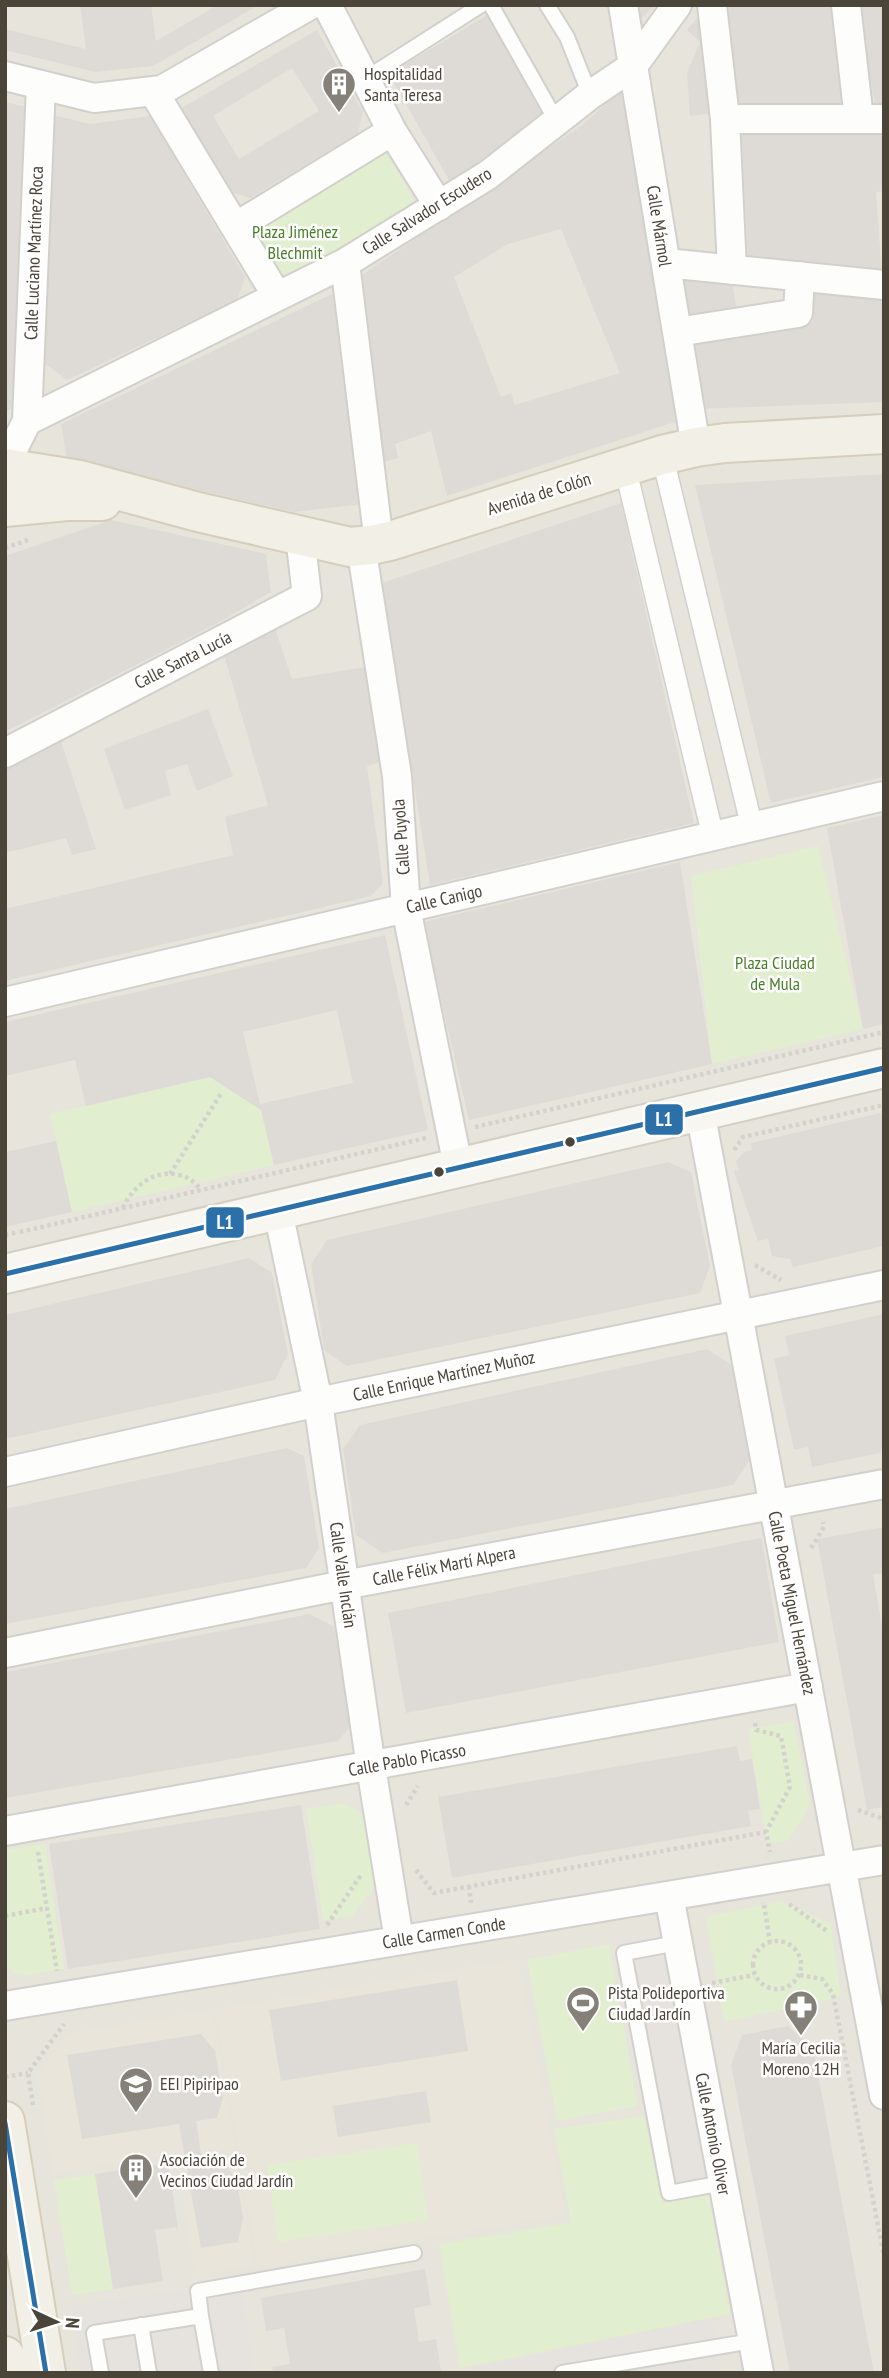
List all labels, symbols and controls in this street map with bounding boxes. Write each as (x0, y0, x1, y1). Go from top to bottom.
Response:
place label: Hospitalidad Santa Teresa (364, 62, 442, 106)
building icon: Hospitalidad Santa Teresa (320, 65, 358, 114)
street label: Calle Salvador Escudero (358, 161, 496, 260)
street label: Calle Luciano Martínez Roca (19, 166, 48, 340)
street label: Calle Mármol (642, 184, 677, 269)
park label: Plaza Jiménez Blechmit (252, 220, 338, 264)
street label: Avenida de Colón (484, 467, 594, 520)
street label: Calle Santa Lucía (130, 625, 235, 694)
street label: Calle Puyola (386, 798, 415, 876)
street label: Calle Canigo (404, 879, 484, 918)
park label: Plaza Ciudad de Mula (735, 951, 815, 995)
line badge: L1 (644, 1103, 684, 1136)
text: L1 (655, 1107, 673, 1131)
unlabelled marker (563, 1135, 577, 1149)
unlabelled marker (432, 1165, 446, 1179)
line badge: L1 (205, 1206, 245, 1239)
text: L1 (216, 1210, 234, 1234)
street label: Calle Enrique Martínez Muñoz (351, 1345, 537, 1406)
street label: Calle Poeta Miguel Hernández (763, 1509, 822, 1697)
street label: Calle Valle Inclán (325, 1521, 362, 1629)
street label: Calle Félix Martí Alpera (371, 1540, 517, 1591)
street label: Calle Pablo Picasso (346, 1738, 468, 1781)
street label: Calle Carmen Conde (381, 1911, 507, 1954)
place label: Pista Polideportiva Ciudad Jardín (608, 1981, 725, 2025)
sports icon: Pista Polideportiva Ciudad Jardín (564, 1984, 602, 2033)
pharmacy icon: María Cecilia Moreno 12H (782, 1988, 820, 2037)
place label: María Cecilia Moreno 12H (761, 2036, 841, 2080)
school or university icon: EEI Pipiripao (117, 2065, 155, 2114)
street label: Calle Antonio Oliver (690, 2071, 737, 2197)
place label: EEI Pipiripao (160, 2072, 239, 2095)
place label: Asociación de Vecinos Ciudad Jardín (159, 2148, 293, 2192)
building icon: Asociación de Vecinos Ciudad Jardín (117, 2151, 155, 2200)
north arrow (21, 2287, 91, 2357)
text: N (61, 2317, 85, 2329)

